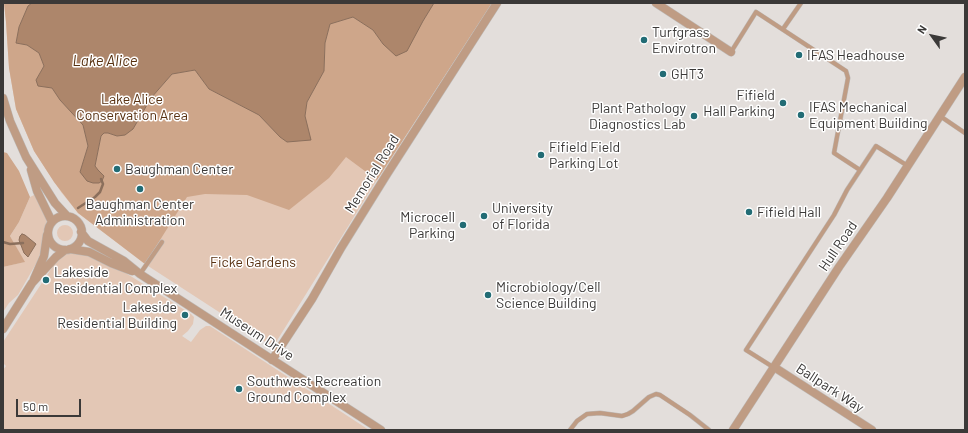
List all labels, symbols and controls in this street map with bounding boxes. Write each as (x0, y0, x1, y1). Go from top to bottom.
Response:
north arrow (912, 16, 952, 56)
text: N (914, 23, 929, 36)
place label: Turfgrass Envirotron (652, 24, 716, 56)
marker: Turfgrass Envirotron (639, 35, 649, 45)
place label: IFAS Headhouse (807, 47, 905, 63)
marker: IFAS Headhouse (794, 50, 804, 60)
water label: Lake Alice (72, 52, 138, 70)
place label: GHT3 (671, 66, 704, 82)
marker: GHT3 (658, 69, 668, 79)
place label: Fifield Hall Parking (703, 87, 775, 120)
park label: Lake Alice Conservation Area (76, 91, 188, 124)
marker: Fifield Hall Parking (778, 98, 788, 108)
place label: IFAS Mechanical Equipment Building (809, 99, 928, 132)
place label: Plant Pathology Diagnostics Lab (589, 100, 686, 132)
marker: IFAS Mechanical Equipment Building (796, 110, 806, 120)
marker: Plant Pathology Diagnostics Lab (689, 111, 699, 121)
street label: Memorial Road (341, 132, 403, 216)
place label: Fifield Field Parking Lot (549, 139, 620, 172)
marker: Fifield Field Parking Lot (536, 150, 546, 160)
place label: Baughman Center (125, 161, 233, 177)
marker: Baughman Center (112, 164, 122, 174)
marker: Baughman Center Administration (135, 184, 145, 194)
place label: Baughman Center Administration (86, 196, 194, 228)
place label: University of Florida (492, 200, 553, 232)
place label: Fifield Hall (757, 204, 821, 220)
marker: Fifield Hall (744, 207, 754, 217)
place label: Microcell Parking (400, 209, 455, 242)
marker: University of Florida (479, 211, 489, 221)
street label: Hull Road (815, 218, 861, 274)
marker: Microcell Parking (458, 220, 468, 230)
park label: Ficke Gardens (210, 254, 296, 270)
place label: Lakeside Residential Complex (54, 264, 177, 296)
marker: Lakeside Residential Complex (41, 275, 51, 285)
place label: Microbiology/Cell Science Building (496, 279, 601, 312)
marker: Microbiology/Cell Science Building (483, 290, 493, 300)
place label: Lakeside Residential Building (57, 299, 177, 332)
street label: Museum Drive (217, 304, 297, 364)
marker: Lakeside Residential Building (180, 310, 190, 320)
street label: Ballpark Way (793, 360, 867, 416)
place label: Southwest Recreation Ground Complex (247, 373, 381, 406)
marker: Southwest Recreation Ground Complex (234, 384, 244, 394)
scale bar (18, 391, 83, 417)
text: 50 m (23, 399, 48, 413)

